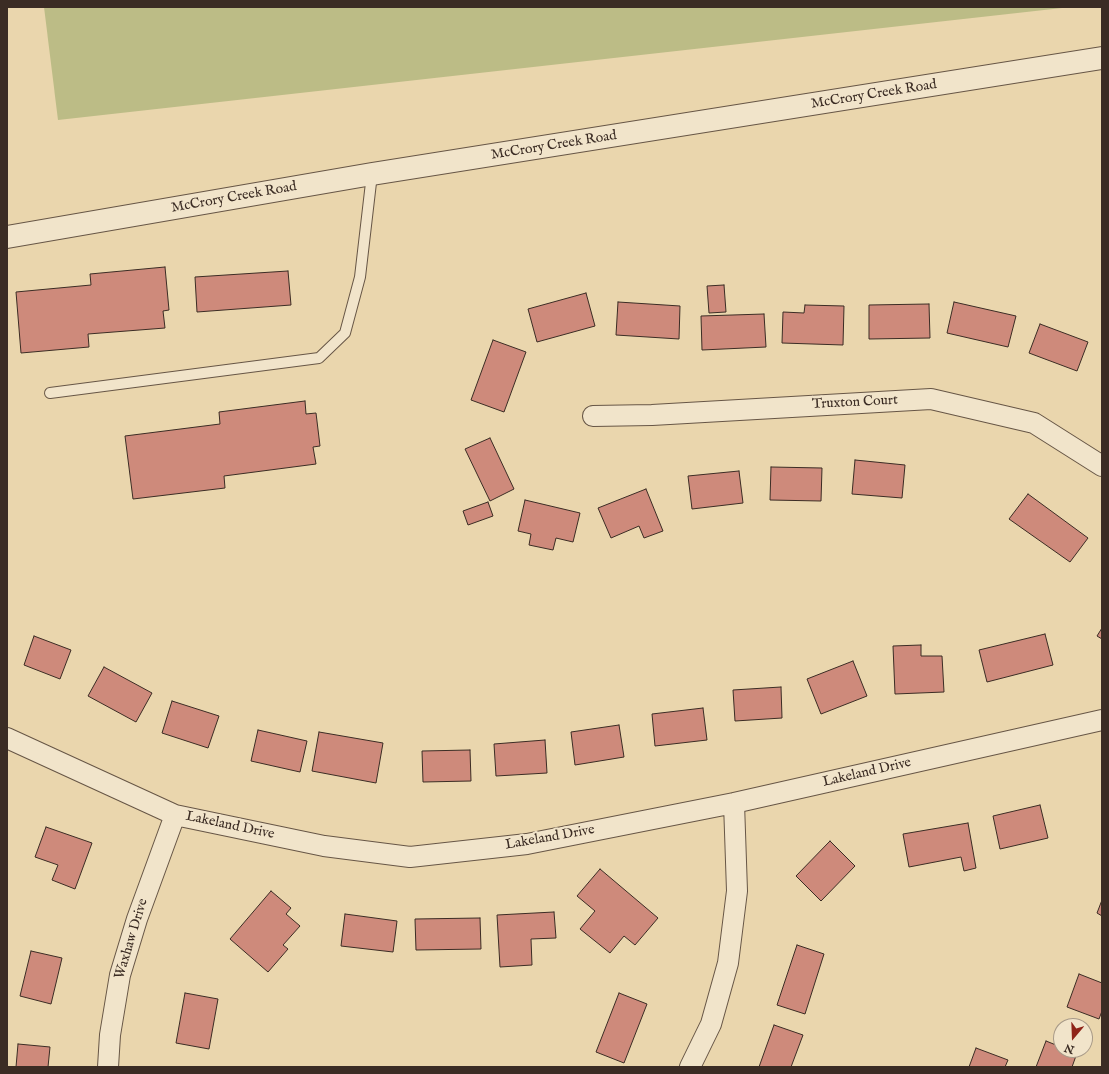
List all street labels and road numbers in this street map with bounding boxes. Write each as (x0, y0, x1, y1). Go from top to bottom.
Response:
street label: McCrory Creek Road (810, 77, 938, 113)
street label: McCrory Creek Road (490, 128, 618, 164)
street label: McCrory Creek Road (170, 179, 298, 217)
street label: Truxton Court (812, 392, 898, 414)
street label: Lakeland Drive (821, 755, 913, 791)
street label: Lakeland Drive (184, 808, 276, 844)
street label: Lakeland Drive (504, 822, 596, 854)
street label: Waxhaw Drive (112, 897, 152, 981)

